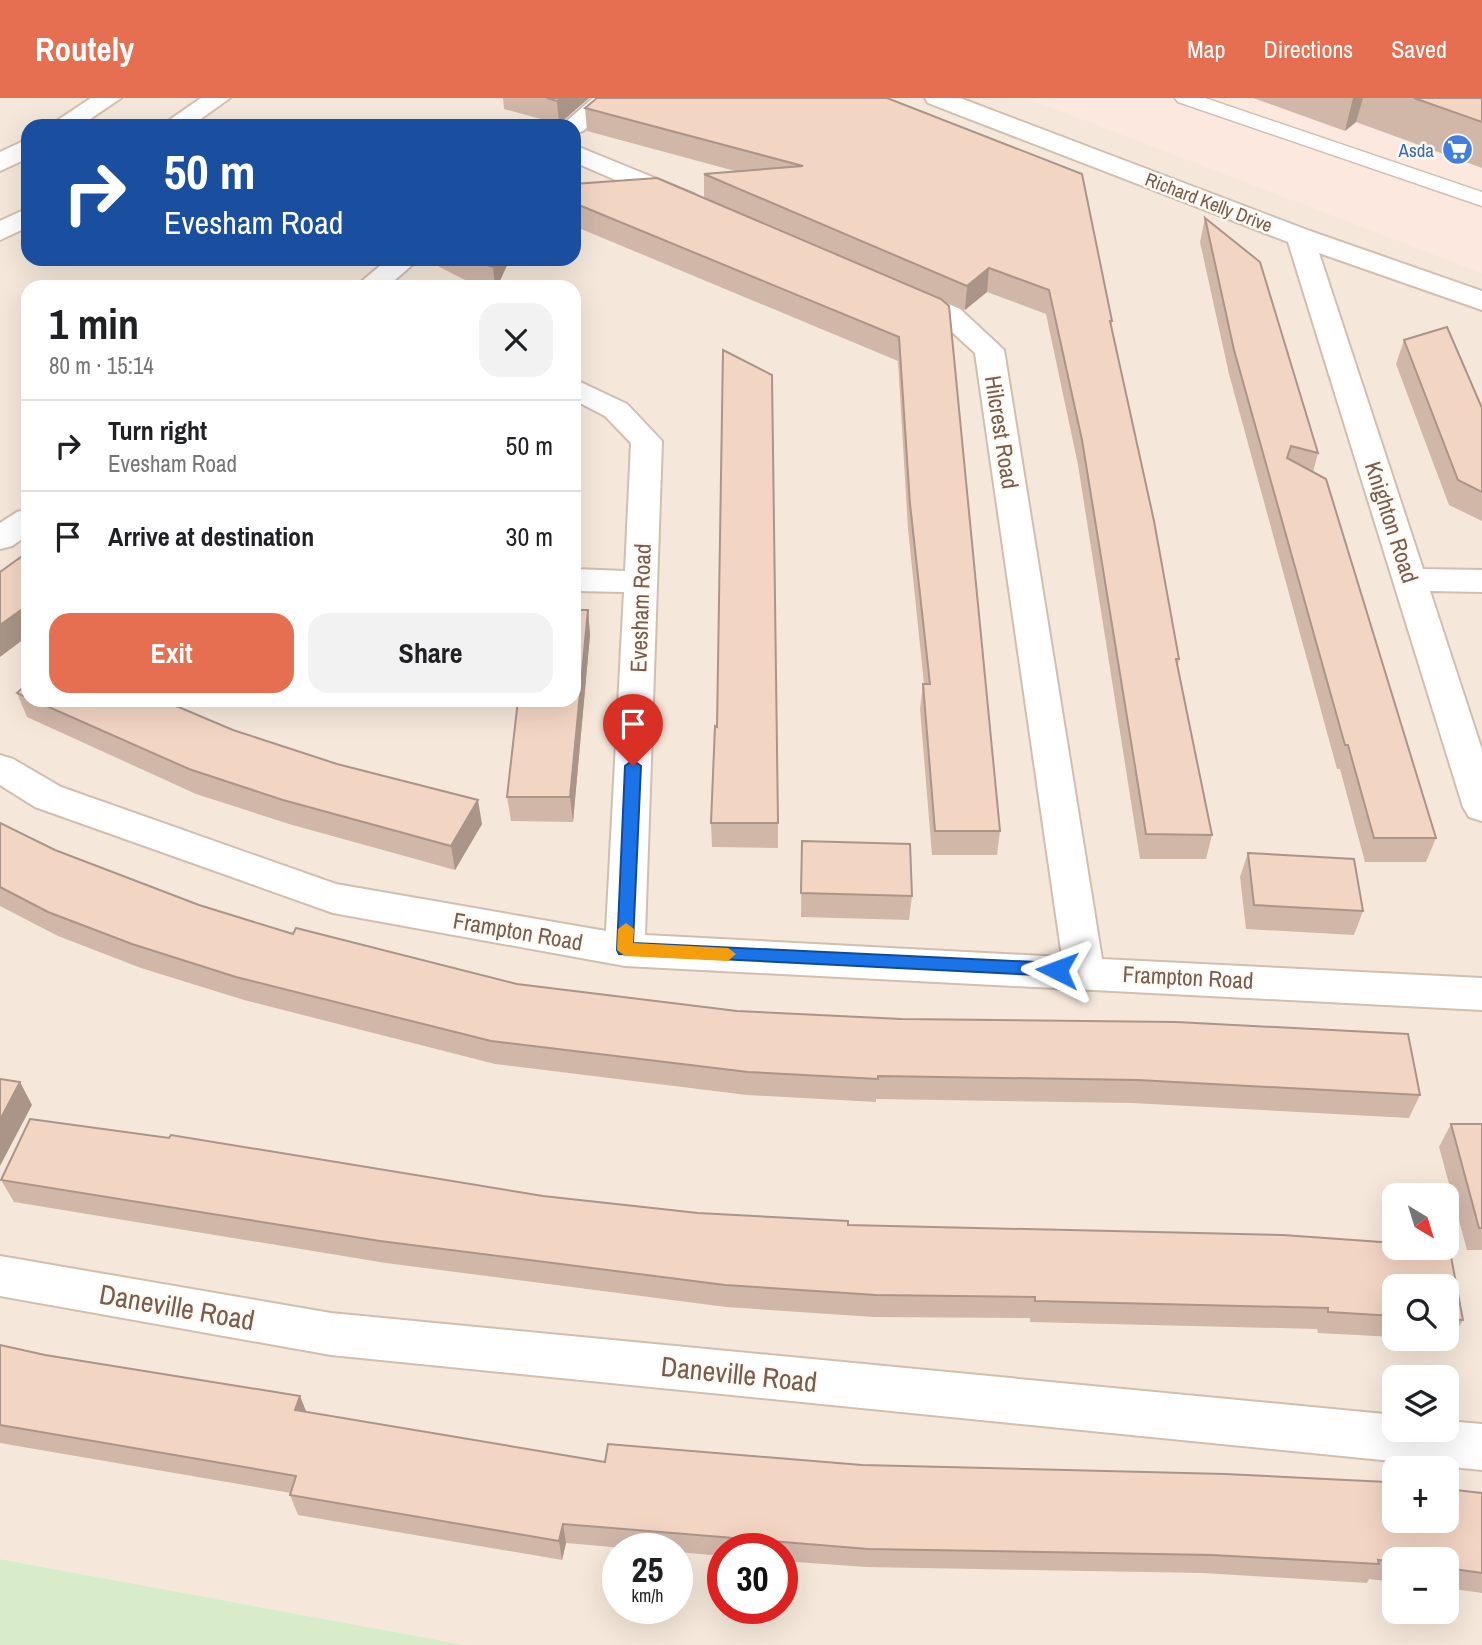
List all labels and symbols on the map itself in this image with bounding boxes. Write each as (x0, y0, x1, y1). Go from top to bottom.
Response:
supermarket icon: Asda (1440, 133, 1474, 167)
place label: Asda (1397, 137, 1434, 163)
street label: Richard Kelly Drive (1142, 166, 1276, 238)
street label: Hilcrest Road (978, 373, 1026, 491)
street label: Knighton Road (1358, 457, 1426, 587)
street label: Evesham Road (622, 543, 658, 673)
pin (603, 694, 663, 766)
street label: Frampton Road (451, 904, 585, 958)
position arrow (1020, 933, 1094, 1007)
street label: Frampton Road (1122, 958, 1254, 996)
north arrow (1382, 1183, 1460, 1260)
street label: Daneville Road (96, 1275, 258, 1339)
street label: Daneville Road (659, 1347, 819, 1401)
speed limit sign: 30 (707, 1533, 798, 1624)

